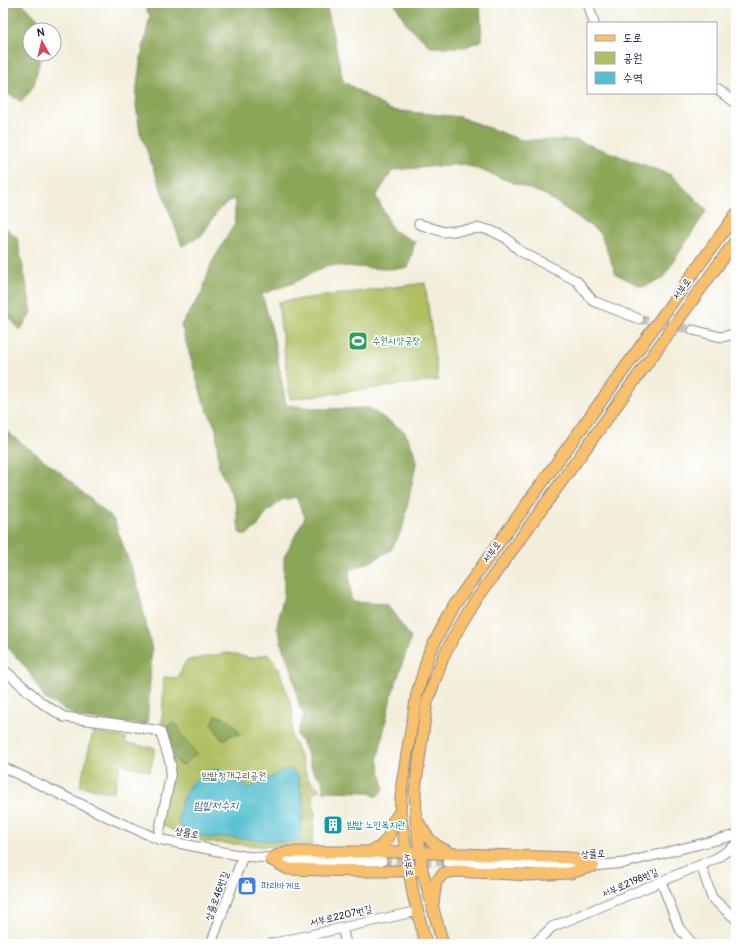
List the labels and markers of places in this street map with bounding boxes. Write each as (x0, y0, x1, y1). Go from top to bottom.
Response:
sports icon: 수원시양궁장 (347, 330, 369, 352)
place label: 수원시양궁장 (372, 335, 420, 347)
building icon: 밤밭 노인복지관 (322, 814, 344, 836)
place label: 밤밭 노인복지관 (347, 819, 406, 831)
shop icon: 파리바게뜨 (236, 875, 258, 897)
place label: 파리바게뜨 (261, 880, 301, 892)

